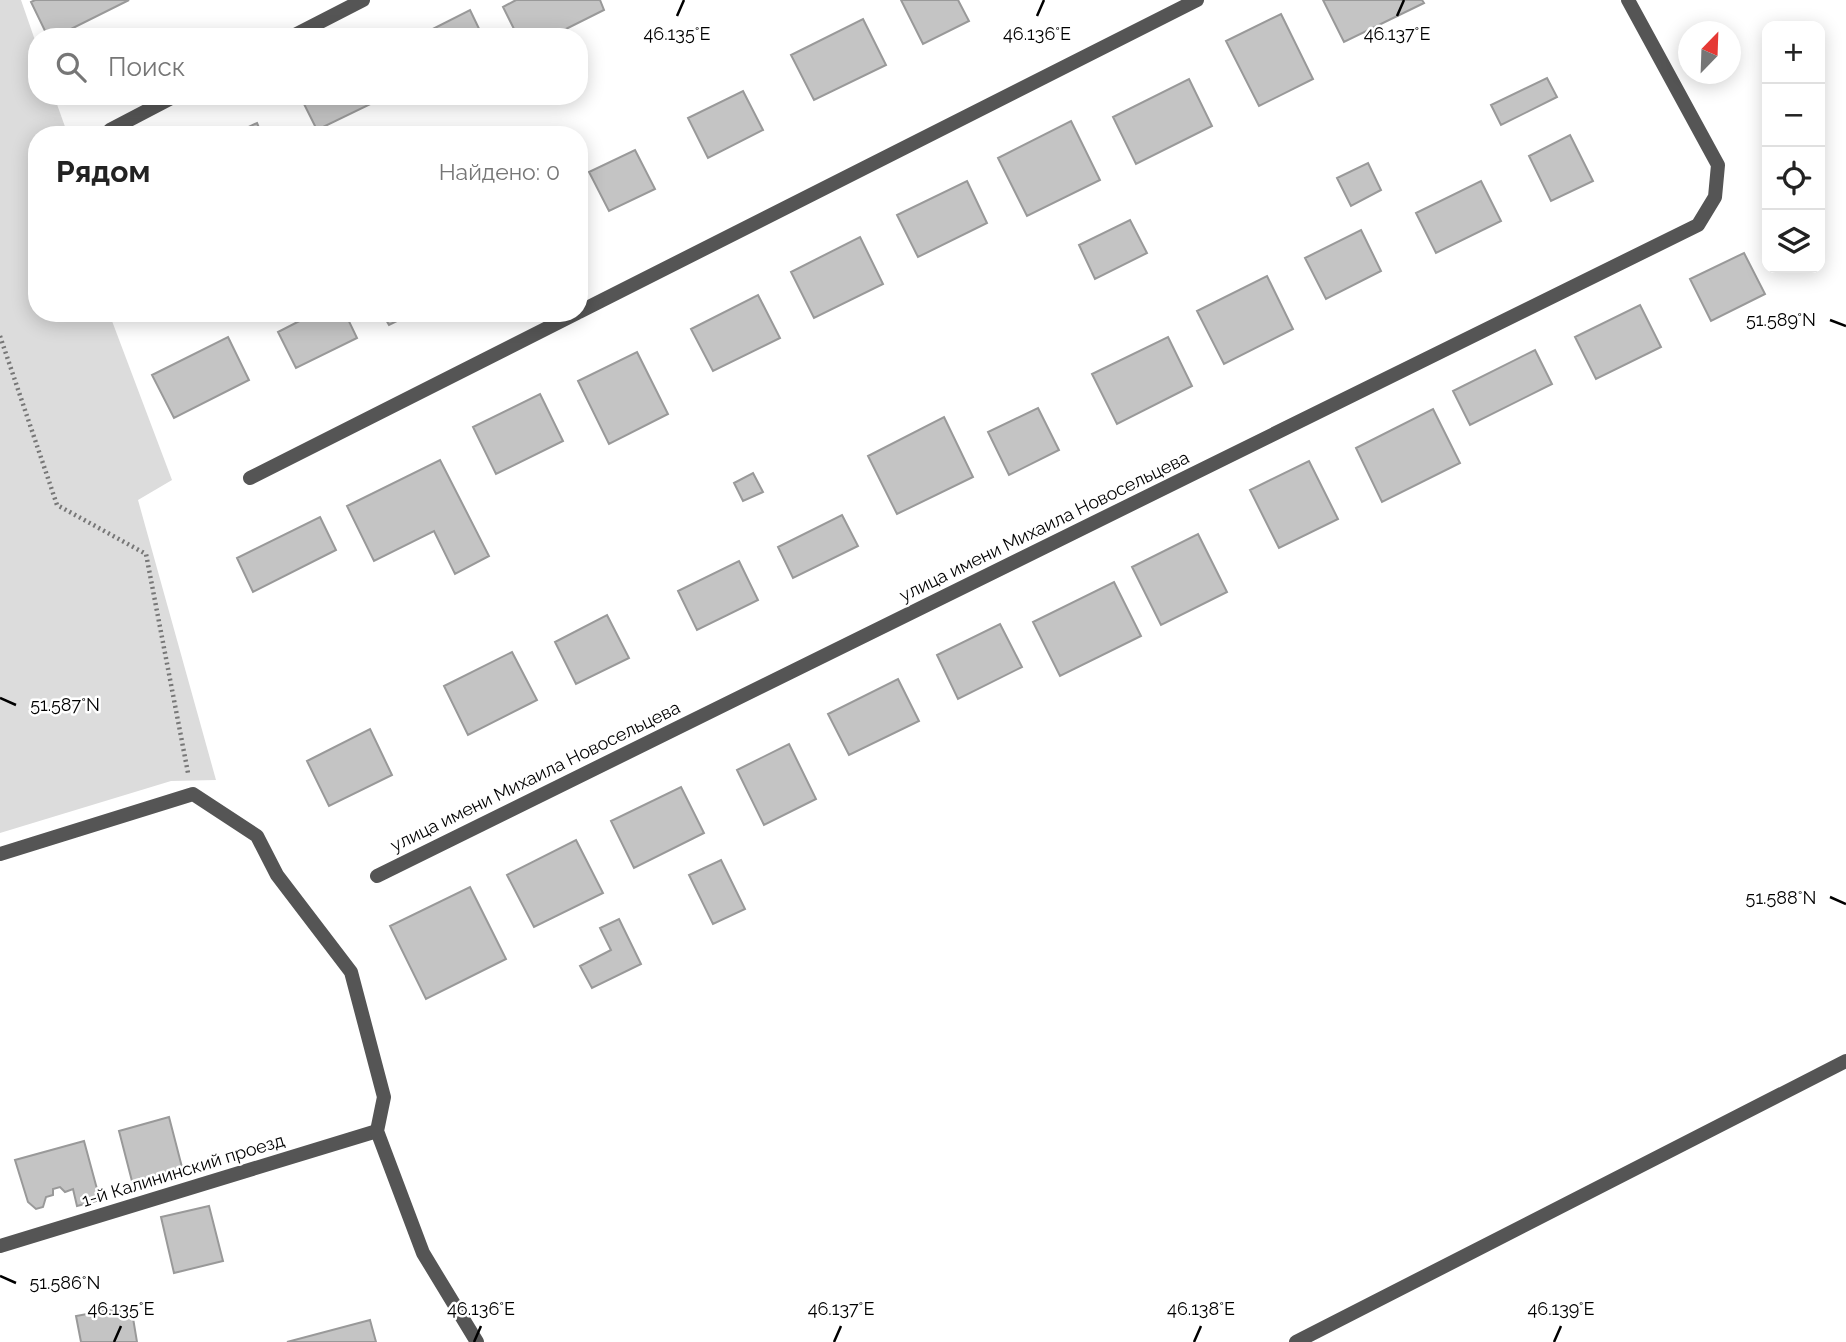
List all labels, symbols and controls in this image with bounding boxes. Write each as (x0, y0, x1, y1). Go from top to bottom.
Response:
north arrow (1678, 21, 1741, 84)
map controls (1762, 21, 1825, 273)
button: + (1762, 21, 1825, 84)
text: 46.135°E (644, 23, 711, 44)
text: 46.136°E (1003, 23, 1071, 44)
text: 46.137°E (1364, 23, 1430, 44)
search box (28, 28, 588, 105)
icon: search (52, 48, 90, 86)
text: Поиск (108, 52, 185, 82)
button: − (1762, 84, 1825, 147)
button: locate (1762, 147, 1825, 210)
text: Рядом (56, 154, 150, 189)
text: Найдено: 0 (439, 158, 560, 185)
button: layers (1762, 210, 1825, 273)
text: 51.589°N (1746, 309, 1816, 330)
street label: улица имени Михаила Новосельцева (896, 446, 1192, 606)
text: 51.587°N (30, 694, 100, 715)
street label: улица имени Михаила Новосельцева (387, 696, 683, 856)
text: 51.588°N (1746, 887, 1816, 908)
street label: 1-й Калининский проезд (79, 1129, 287, 1211)
text: 51.586°N (30, 1272, 100, 1293)
text: 46.135°E (88, 1298, 155, 1319)
text: 46.136°E (447, 1298, 515, 1319)
text: 46.137°E (808, 1298, 874, 1319)
text: 46.138°E (1167, 1298, 1235, 1319)
text: 46.139°E (1527, 1298, 1595, 1319)

